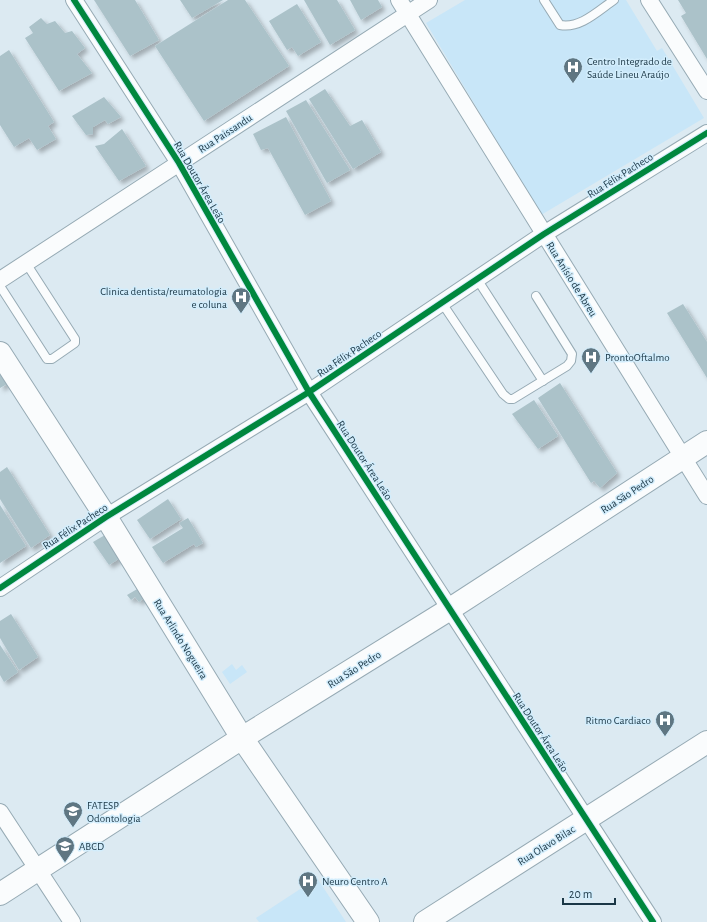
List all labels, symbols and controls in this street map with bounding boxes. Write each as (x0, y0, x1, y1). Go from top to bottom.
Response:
hospital icon: Centro Integrado de Saúde Lineu Araújo (562, 56, 584, 84)
place label: Centro Integrado de Saúde Lineu Araújo (587, 56, 672, 80)
street label: Rua Paissandu (196, 112, 254, 155)
street label: Rua Doutor Área Leão (172, 139, 228, 225)
street label: Rua Félix Pacheco (586, 151, 655, 200)
street label: Rua Anísio de Abreu (544, 240, 599, 319)
place label: Clinica dentista/reumatologia e coluna (100, 286, 227, 310)
hospital icon: Clinica dentista/reumatologia e coluna (230, 286, 252, 314)
street label: Rua Félix Pacheco (315, 328, 383, 379)
hospital icon: ProntoOftalmo (580, 346, 602, 374)
place label: ProntoOftalmo (605, 352, 670, 363)
street label: Rua Doutor Área Leão (335, 418, 395, 502)
street label: Rua São Pedro (599, 473, 656, 516)
street label: Rua Félix Pacheco (41, 501, 110, 551)
street label: Rua Arlindo Nogueira (152, 597, 210, 681)
street label: Rua São Pedro (326, 649, 383, 690)
street label: Rua Doutor Área Leão (511, 690, 571, 774)
hospital icon: Ritmo Cardiaco (654, 709, 676, 737)
place label: Ritmo Cardiaco (585, 715, 651, 726)
school or university icon: FATESP Odontologia (62, 800, 84, 828)
place label: FATESP Odontologia (87, 800, 141, 824)
street label: Rua Olavo Bilac (516, 823, 578, 867)
school or university icon: ABCD (54, 835, 76, 863)
place label: ABCD (79, 841, 104, 852)
hospital icon: Neuro Centro A (297, 870, 319, 898)
place label: Neuro Centro A (322, 876, 388, 887)
scale bar (563, 880, 615, 906)
text: 20 m (569, 888, 592, 900)

